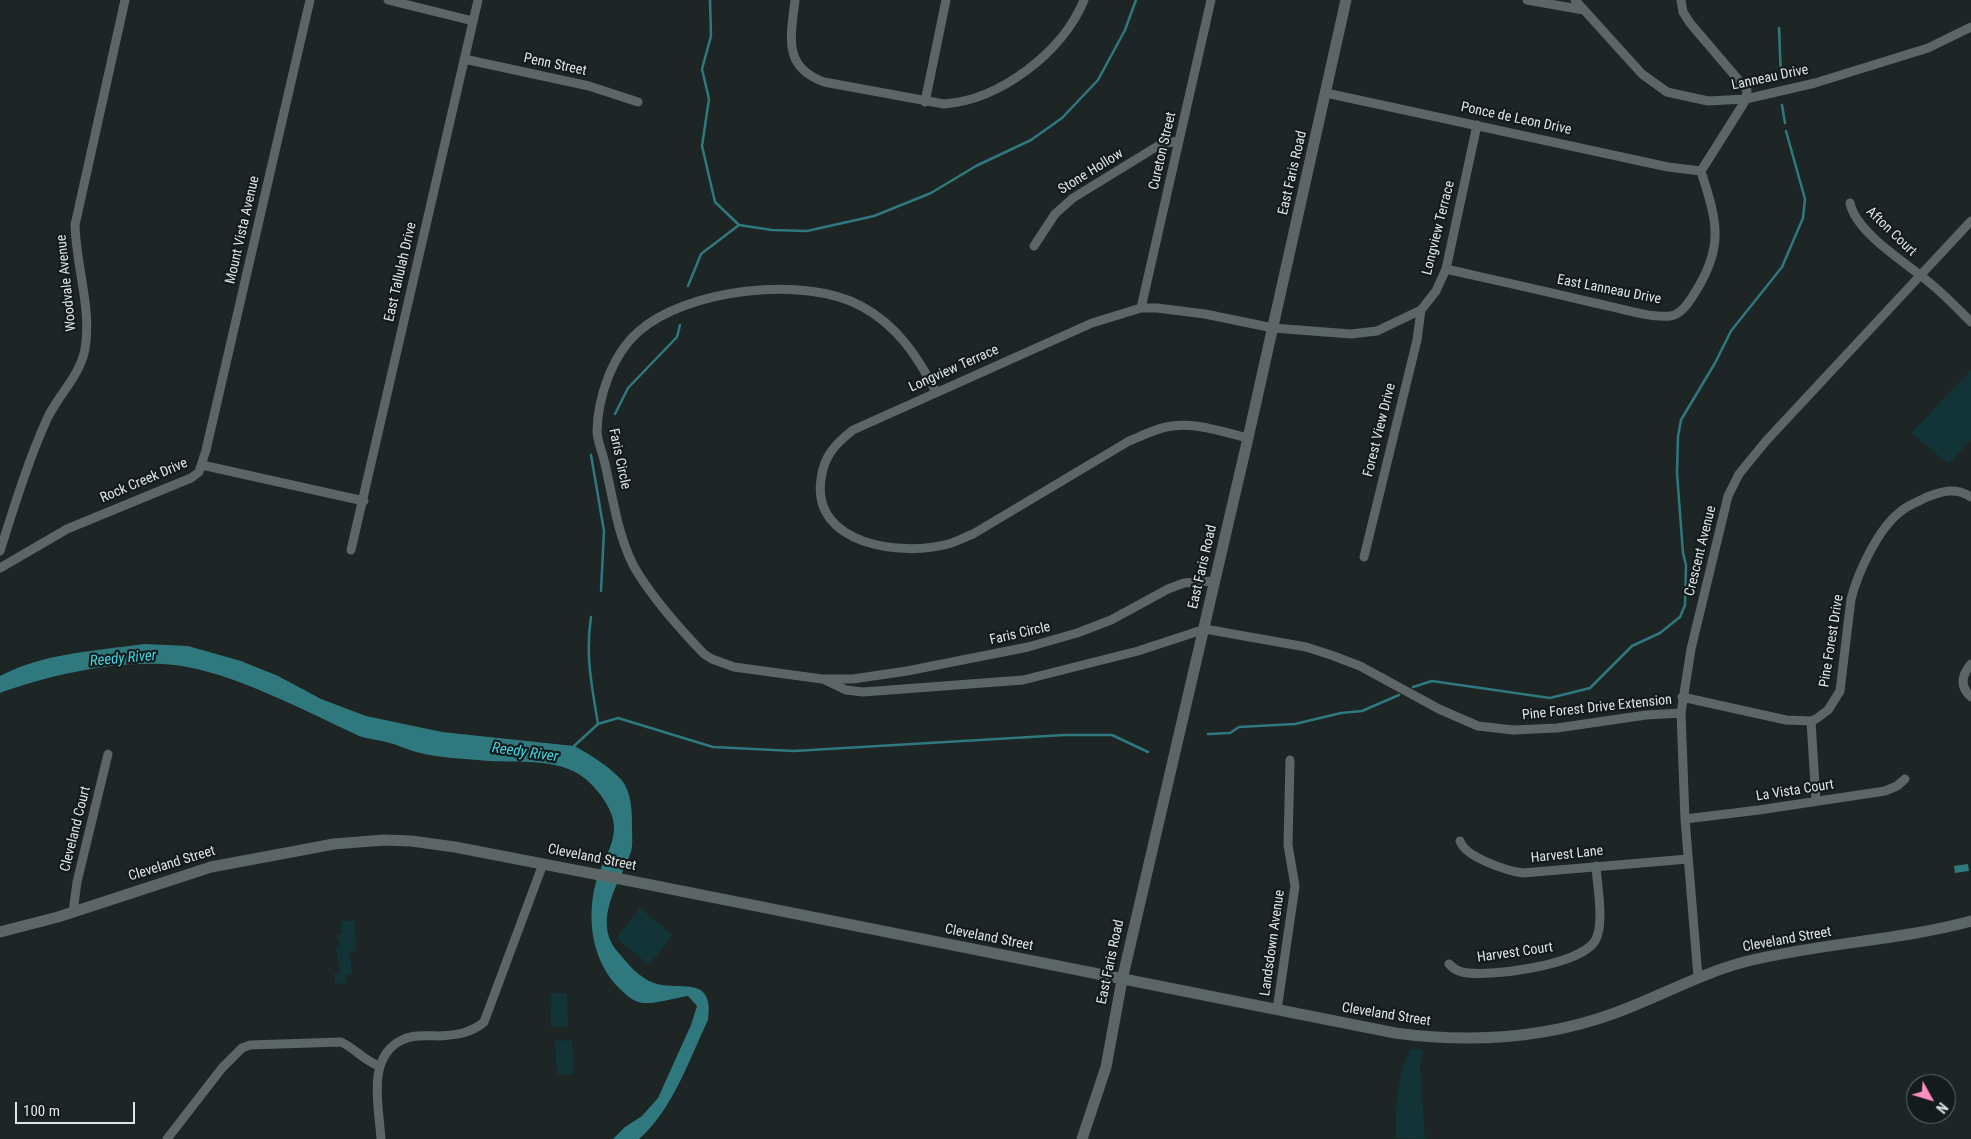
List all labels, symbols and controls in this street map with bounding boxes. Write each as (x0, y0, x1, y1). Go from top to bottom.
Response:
street label: Penn Street (522, 50, 588, 80)
street label: Lanneau Drive (1730, 62, 1810, 94)
street label: Ponce de Leon Drive (1459, 99, 1573, 139)
street label: Cureton Street (1146, 111, 1180, 191)
street label: East Faris Road (1275, 129, 1311, 217)
street label: Stone Hollow (1056, 146, 1126, 198)
street label: Mount Vista Avenue (222, 174, 264, 286)
street label: Longview Terrace (1419, 179, 1459, 277)
street label: Afton Court (1862, 204, 1920, 260)
street label: East Tallulah Drive (381, 221, 421, 323)
street label: Woodvale Avenue (54, 234, 80, 332)
street label: East Lanneau Drive (1556, 272, 1662, 308)
street label: Longview Terrace (906, 342, 1002, 396)
street label: Forest View Drive (1360, 381, 1400, 479)
street label: Faris Circle (604, 427, 634, 491)
street label: Rock Creek Drive (98, 455, 190, 507)
street label: Crescent Avenue (1682, 504, 1720, 598)
street label: East Faris Road (1185, 523, 1221, 611)
street label: Pine Forest Drive (1816, 594, 1848, 688)
street label: Faris Circle (988, 619, 1052, 649)
water label: Reedy River (89, 647, 157, 671)
street label: Pine Forest Drive Extension (1521, 692, 1673, 724)
water label: Reedy River (491, 739, 559, 767)
street label: La Vista Court (1755, 777, 1835, 805)
street label: Cleveland Court (57, 785, 95, 873)
street label: Cleveland Street (546, 841, 638, 875)
street label: Cleveland Street (127, 843, 217, 885)
street label: Harvest Lane (1530, 843, 1604, 867)
street label: Landsdown Avenue (1257, 889, 1289, 997)
street label: East Faris Road (1094, 918, 1128, 1006)
street label: Cleveland Street (943, 921, 1035, 955)
street label: Cleveland Street (1741, 924, 1833, 956)
street label: Harvest Court (1476, 939, 1554, 967)
street label: Cleveland Street (1340, 1000, 1432, 1030)
north arrow (1906, 1074, 1956, 1124)
scale bar (18, 1092, 138, 1124)
text: N (1933, 1099, 1951, 1116)
text: 100 m (23, 1102, 60, 1120)

